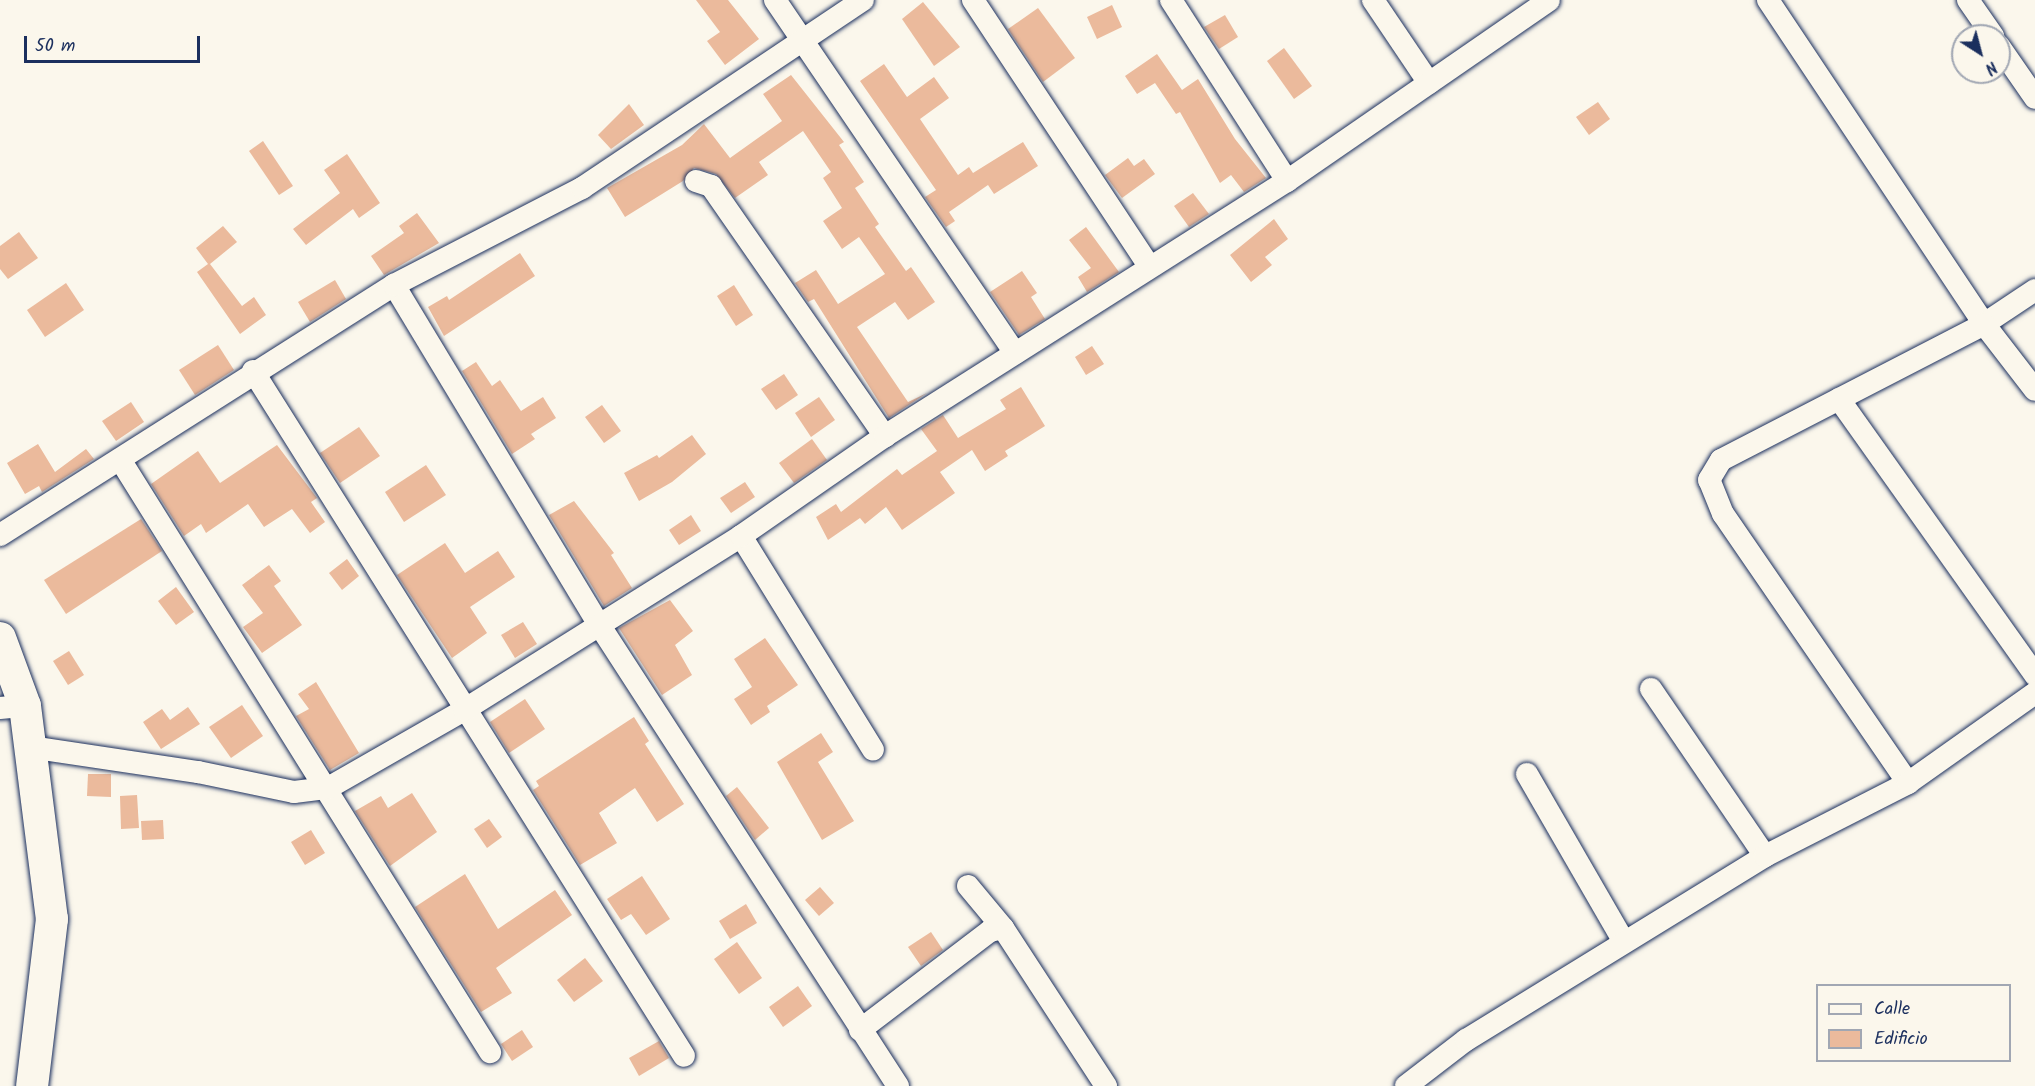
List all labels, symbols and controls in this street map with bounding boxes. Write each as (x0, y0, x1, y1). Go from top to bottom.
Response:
scale bar (27, 24, 202, 62)
north arrow (1951, 24, 2011, 84)
text: 50 m (35, 32, 75, 61)
text: N (1979, 54, 2002, 80)
legend (1816, 984, 2011, 1062)
text: Calle (1874, 995, 1910, 1024)
text: Edificio (1874, 1025, 1928, 1054)

